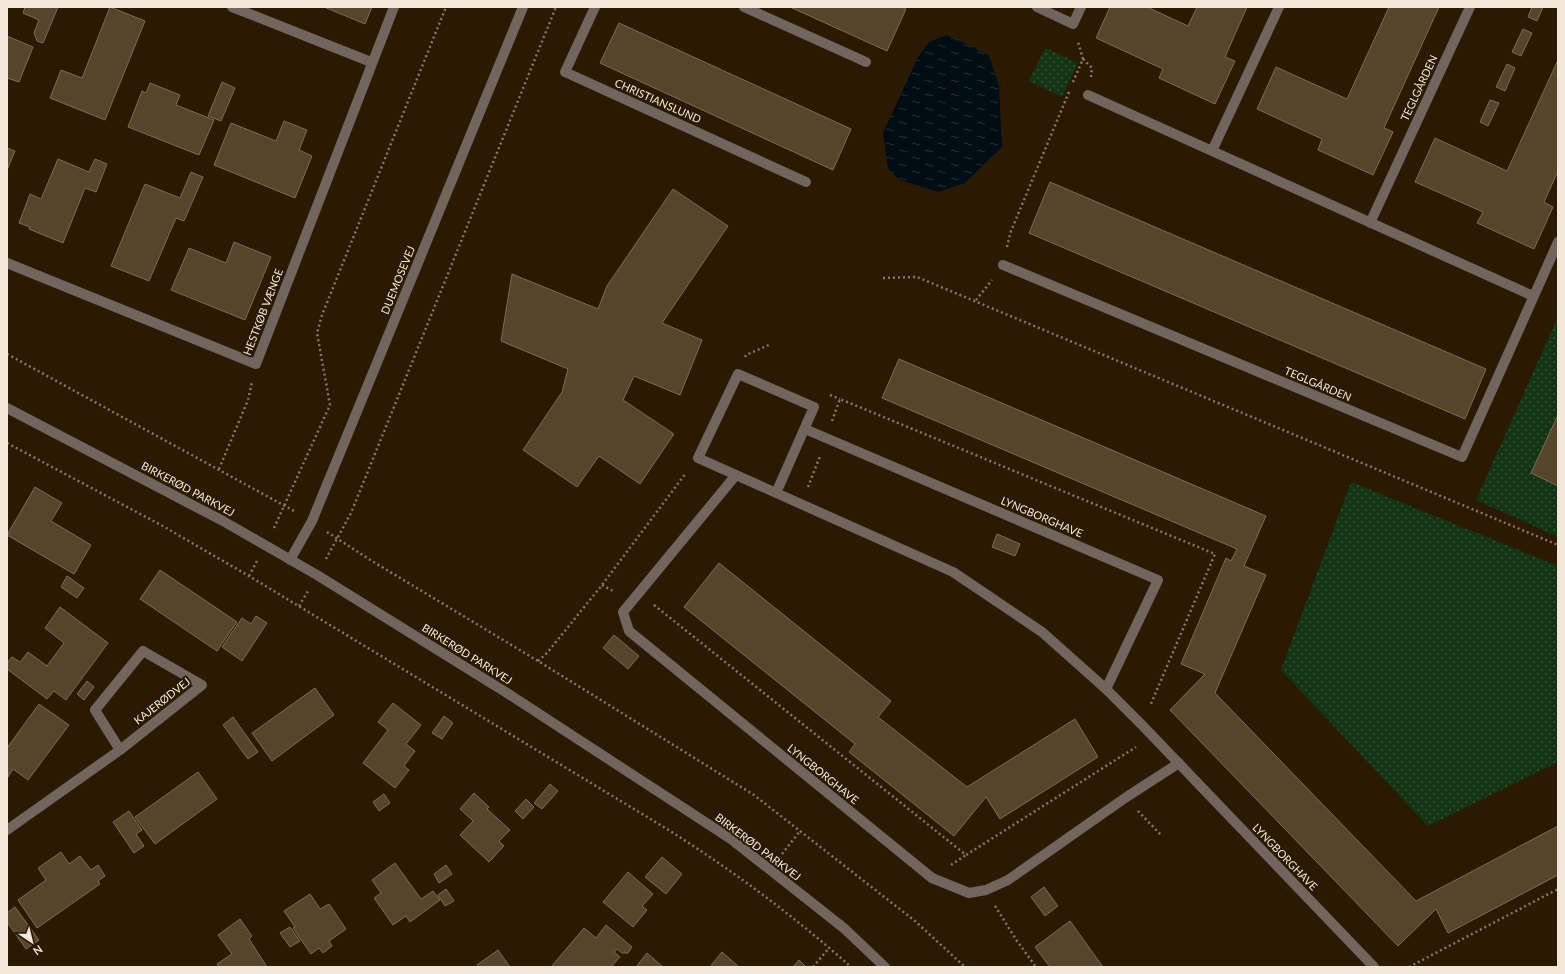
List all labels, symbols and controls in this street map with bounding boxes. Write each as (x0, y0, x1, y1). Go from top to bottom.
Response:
street label: TEGLGÅRDEN (1398, 53, 1440, 123)
street label: CHRISTIANSLUND (613, 76, 703, 125)
street label: DUEMOSEVEJ (378, 244, 417, 316)
street label: HESTKØB VÆNGE (240, 267, 285, 357)
street label: TEGLGÅRDEN (1283, 364, 1354, 403)
street label: BIRKERØD PARKVEJ (139, 458, 237, 519)
street label: LYNGBORGHAVE (999, 493, 1085, 540)
street label: BIRKERØD PARKVEJ (420, 621, 515, 687)
street label: KAJERØDVEJ (131, 675, 192, 727)
street label: LYNGBORGHAVE (785, 741, 861, 806)
street label: BIRKERØD PARKVEJ (713, 810, 804, 883)
street label: LYNGBORGHAVE (1250, 821, 1321, 893)
north arrow (12, 922, 52, 962)
text: N (31, 943, 45, 958)

